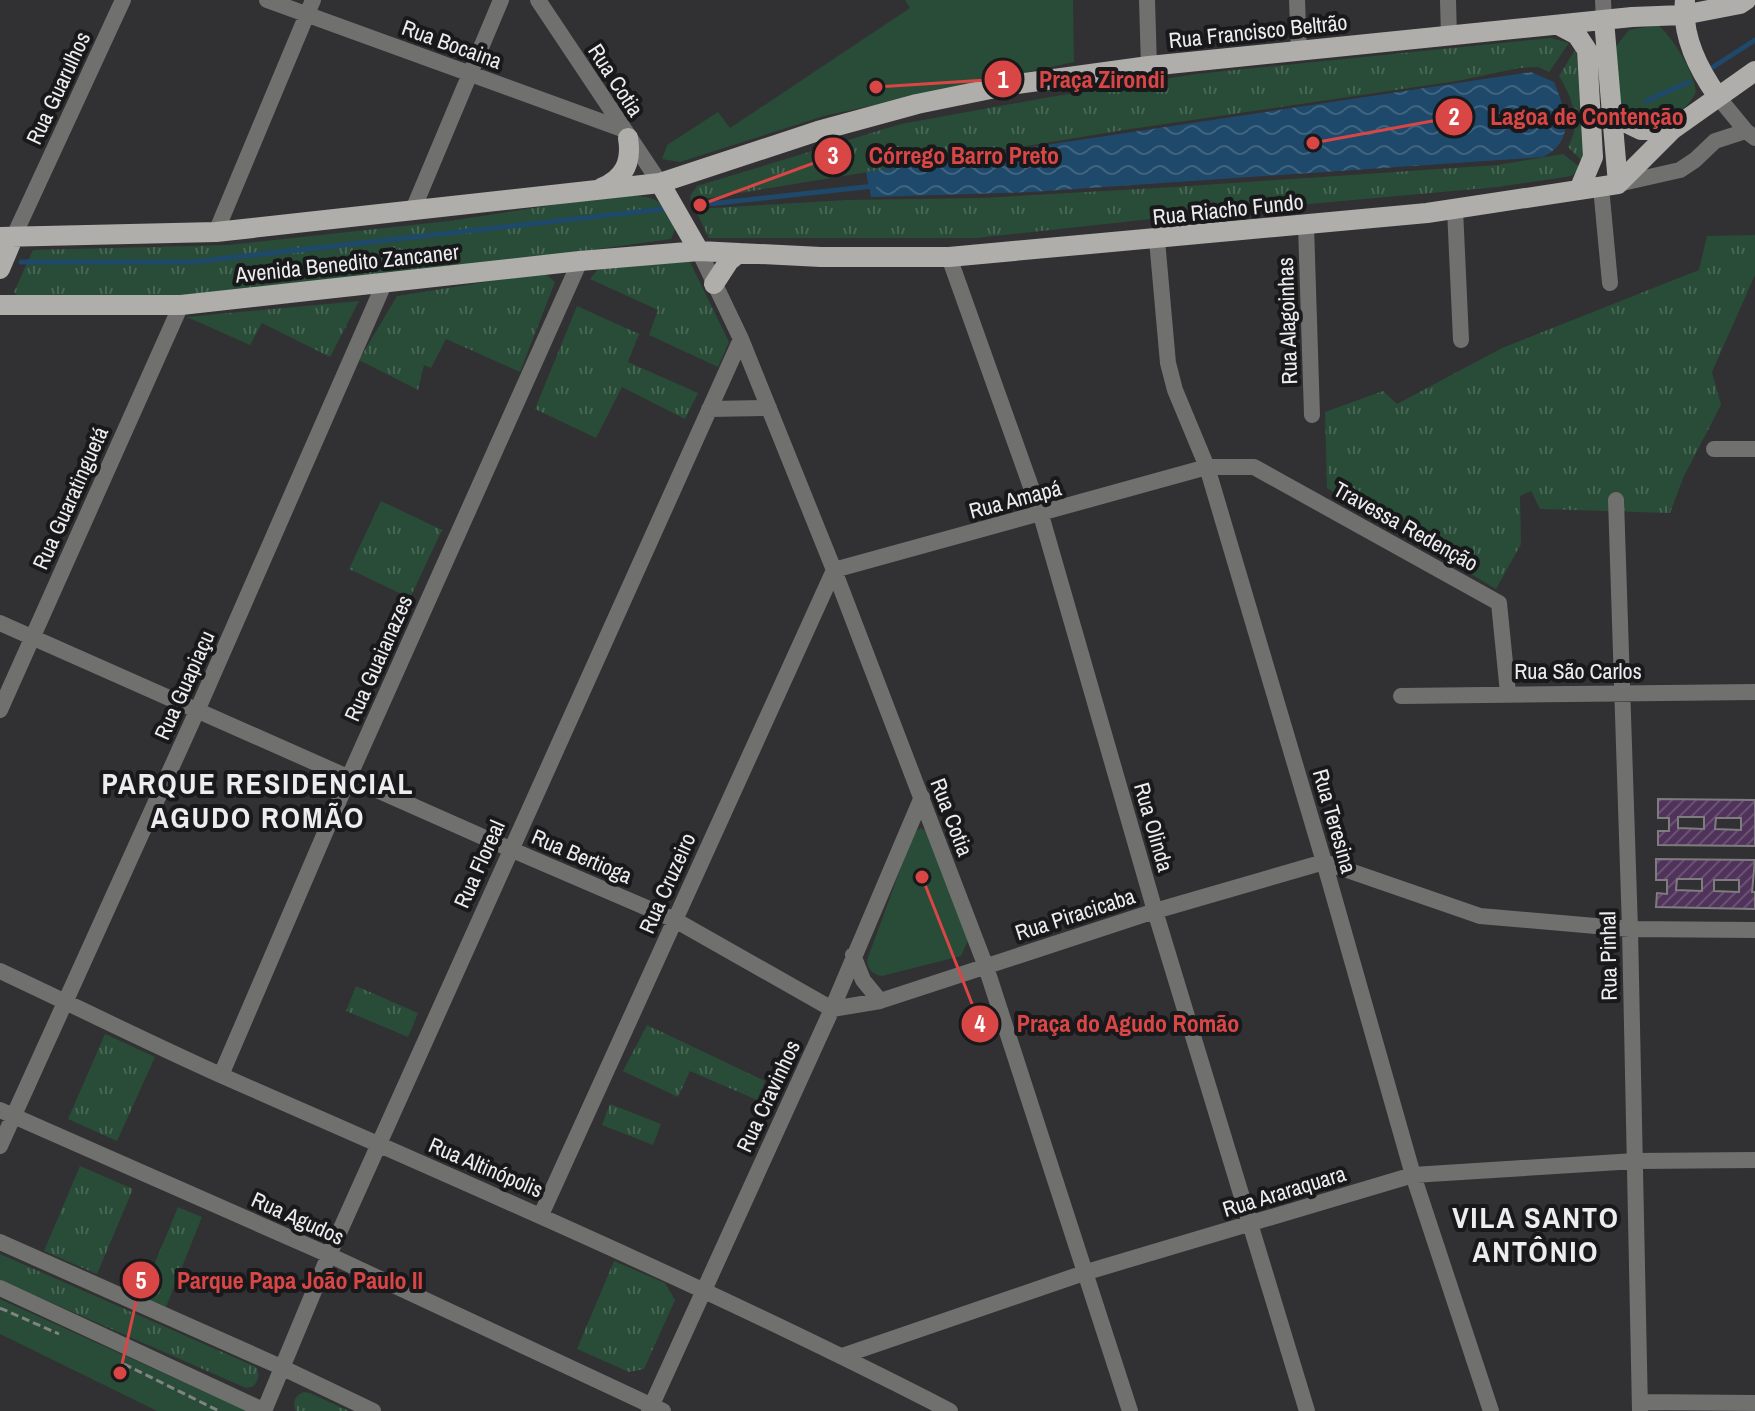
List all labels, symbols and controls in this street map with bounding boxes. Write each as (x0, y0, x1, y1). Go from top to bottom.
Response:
street label: Rua Francisco Beltrão (1167, 7, 1349, 55)
street label: Rua Bocaina (398, 12, 506, 76)
street label: Rua Guarulhos (19, 27, 97, 149)
street label: Rua Cotia (581, 38, 651, 122)
callout: Praça Zirondi (983, 55, 1181, 103)
text: 1 (998, 63, 1009, 95)
text: Praça Zirondi (1039, 63, 1165, 95)
callout: Lagoa de Contenção (1434, 93, 1700, 141)
text: 2 (1449, 100, 1460, 132)
text: Lagoa de Contenção (1490, 100, 1684, 132)
callout: Córrego Barro Preto (813, 132, 1076, 180)
text: 3 (828, 139, 839, 171)
text: Córrego Barro Preto (869, 139, 1059, 171)
street label: Rua Riacho Fundo (1151, 186, 1305, 232)
street label: Avenida Benedito Zancaner (233, 236, 460, 290)
street label: Rua Alagoinhas (1270, 257, 1304, 385)
street label: Rua Guaratinguetá (25, 422, 115, 574)
street label: Rua Amapá (966, 472, 1064, 526)
street label: Travessa Redenção (1328, 474, 1484, 578)
street label: Rua Guaianazes (337, 590, 419, 726)
street label: Rua Guapiaçu (147, 626, 221, 744)
street label: Rua São Carlos (1514, 656, 1642, 686)
district label: PARQUE RESIDENCIAL AGUDO ROMÃO (101, 763, 415, 837)
street label: Rua Teresina (1306, 765, 1364, 877)
street label: Rua Cotia (923, 774, 981, 860)
street label: Rua Olinda (1127, 779, 1181, 875)
street label: Rua Floreal (446, 815, 512, 913)
street label: Rua Bertioga (527, 821, 637, 891)
street label: Rua Cruzeiro (631, 828, 703, 938)
street label: Rua Piracicaba (1011, 881, 1139, 947)
street label: Rua Pinhal (1592, 911, 1624, 1001)
callout: Praça do Agudo Romão (960, 1000, 1255, 1048)
text: 4 (975, 1007, 986, 1039)
text: Praça do Agudo Romão (1017, 1007, 1239, 1039)
street label: Rua Cravinhos (729, 1035, 807, 1157)
street label: Rua Altinópolis (424, 1129, 548, 1205)
street label: Rua Araraquara (1219, 1158, 1349, 1224)
street label: Rua Agudos (247, 1184, 349, 1252)
district label: VILA SANTO ANTÔNIO (1452, 1197, 1620, 1271)
callout: Parque Papa João Paulo II (121, 1256, 439, 1304)
text: 5 (136, 1264, 147, 1296)
text: Parque Papa João Paulo II (177, 1264, 423, 1296)

